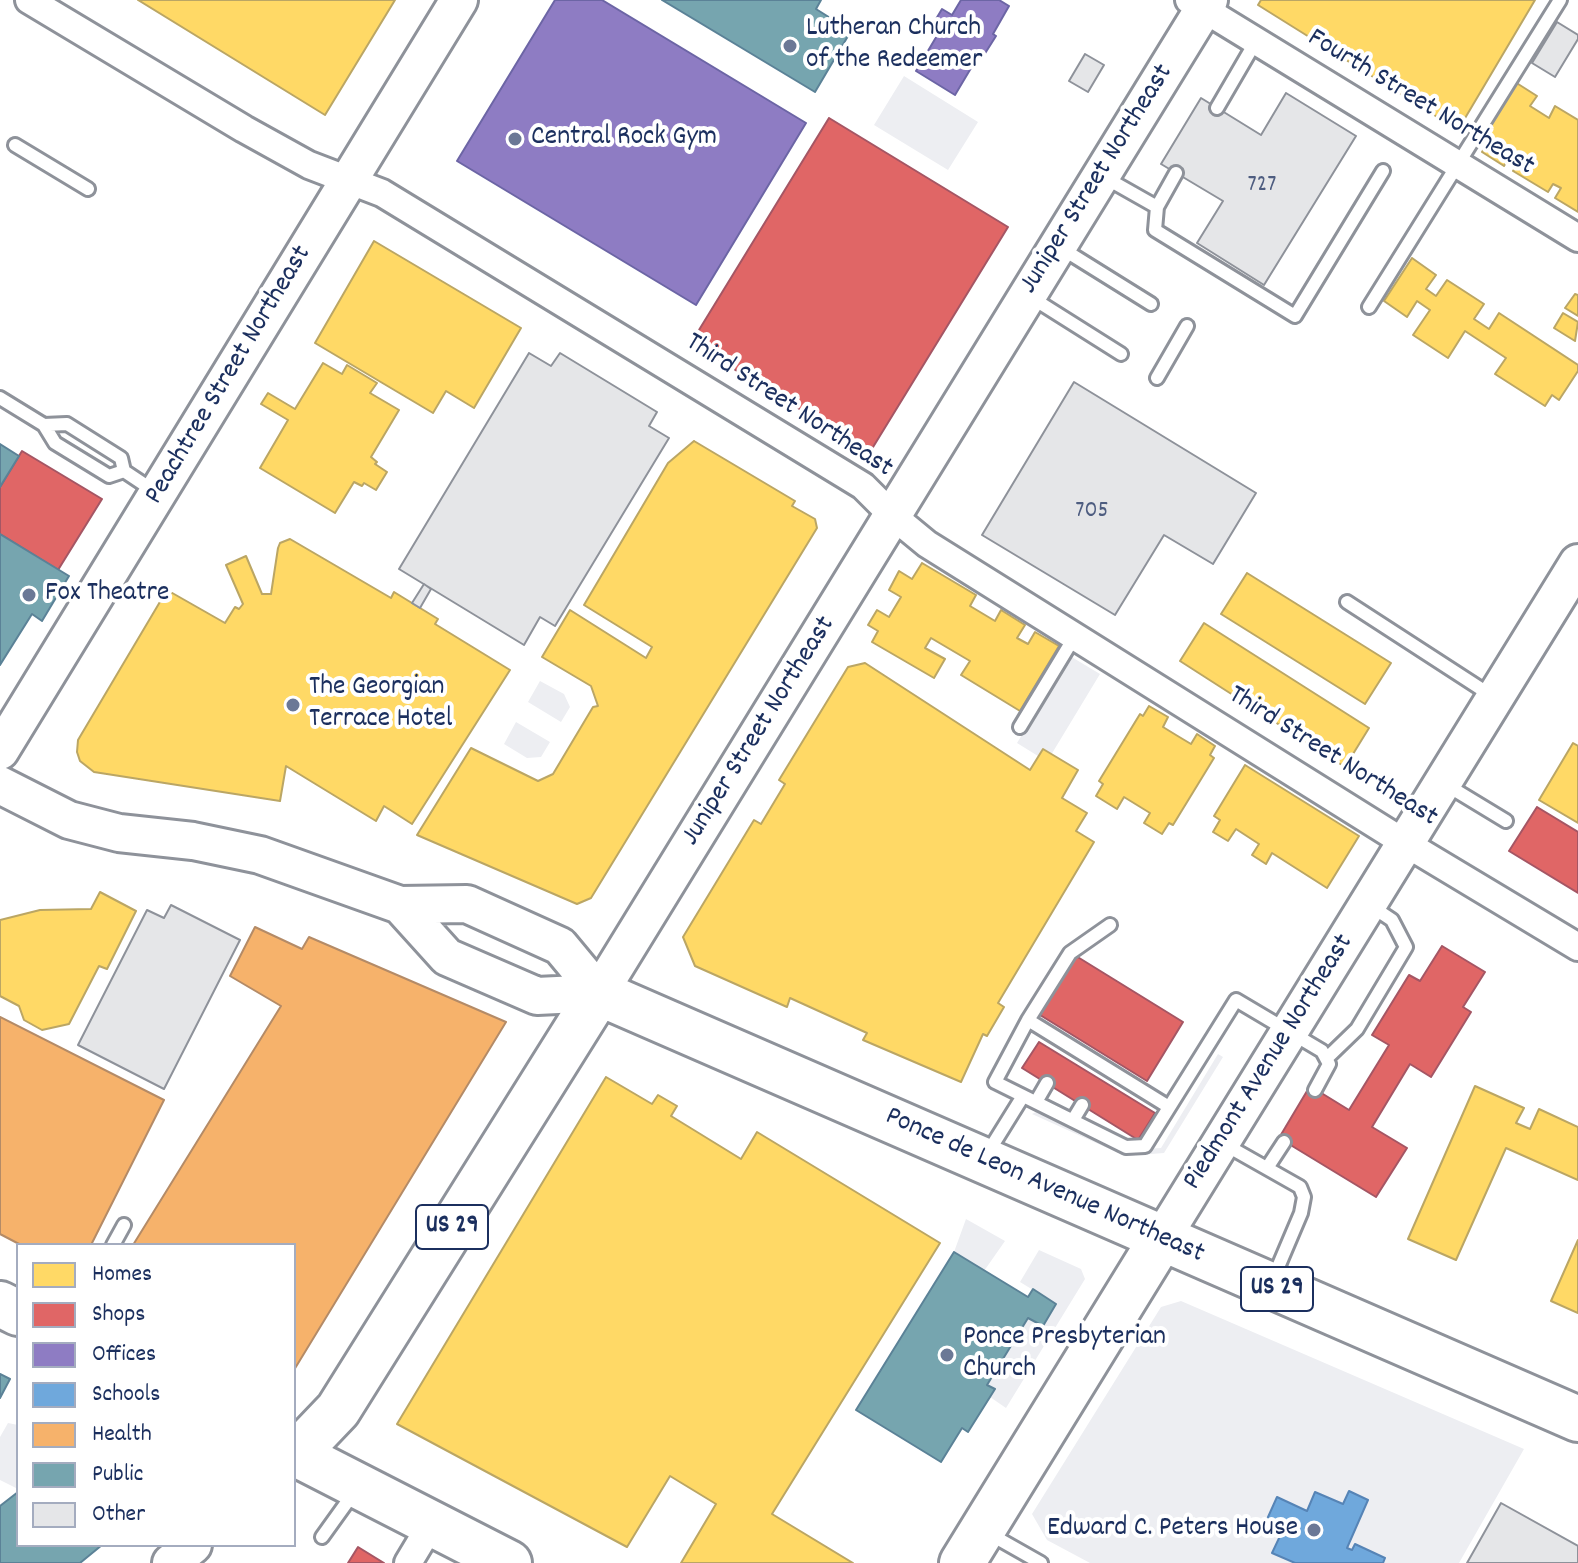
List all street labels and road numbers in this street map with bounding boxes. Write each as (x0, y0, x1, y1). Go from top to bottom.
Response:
street label: Fourth Street Northeast (1300, 23, 1540, 185)
street label: Juniper Street Northeast (1014, 59, 1182, 301)
street label: Peachtree Street Northeast (139, 241, 321, 511)
street label: Third Street Northeast (678, 327, 898, 487)
street label: Juniper Street Northeast (676, 611, 844, 853)
street label: Third Street Northeast (1221, 680, 1443, 836)
street label: Piedmont Avenue Northeast (1178, 929, 1362, 1197)
street label: Ponce de Leon Avenue Northeast (879, 1101, 1209, 1273)
road number: US 29 (416, 1205, 488, 1249)
road number: US 29 (1241, 1267, 1313, 1311)

